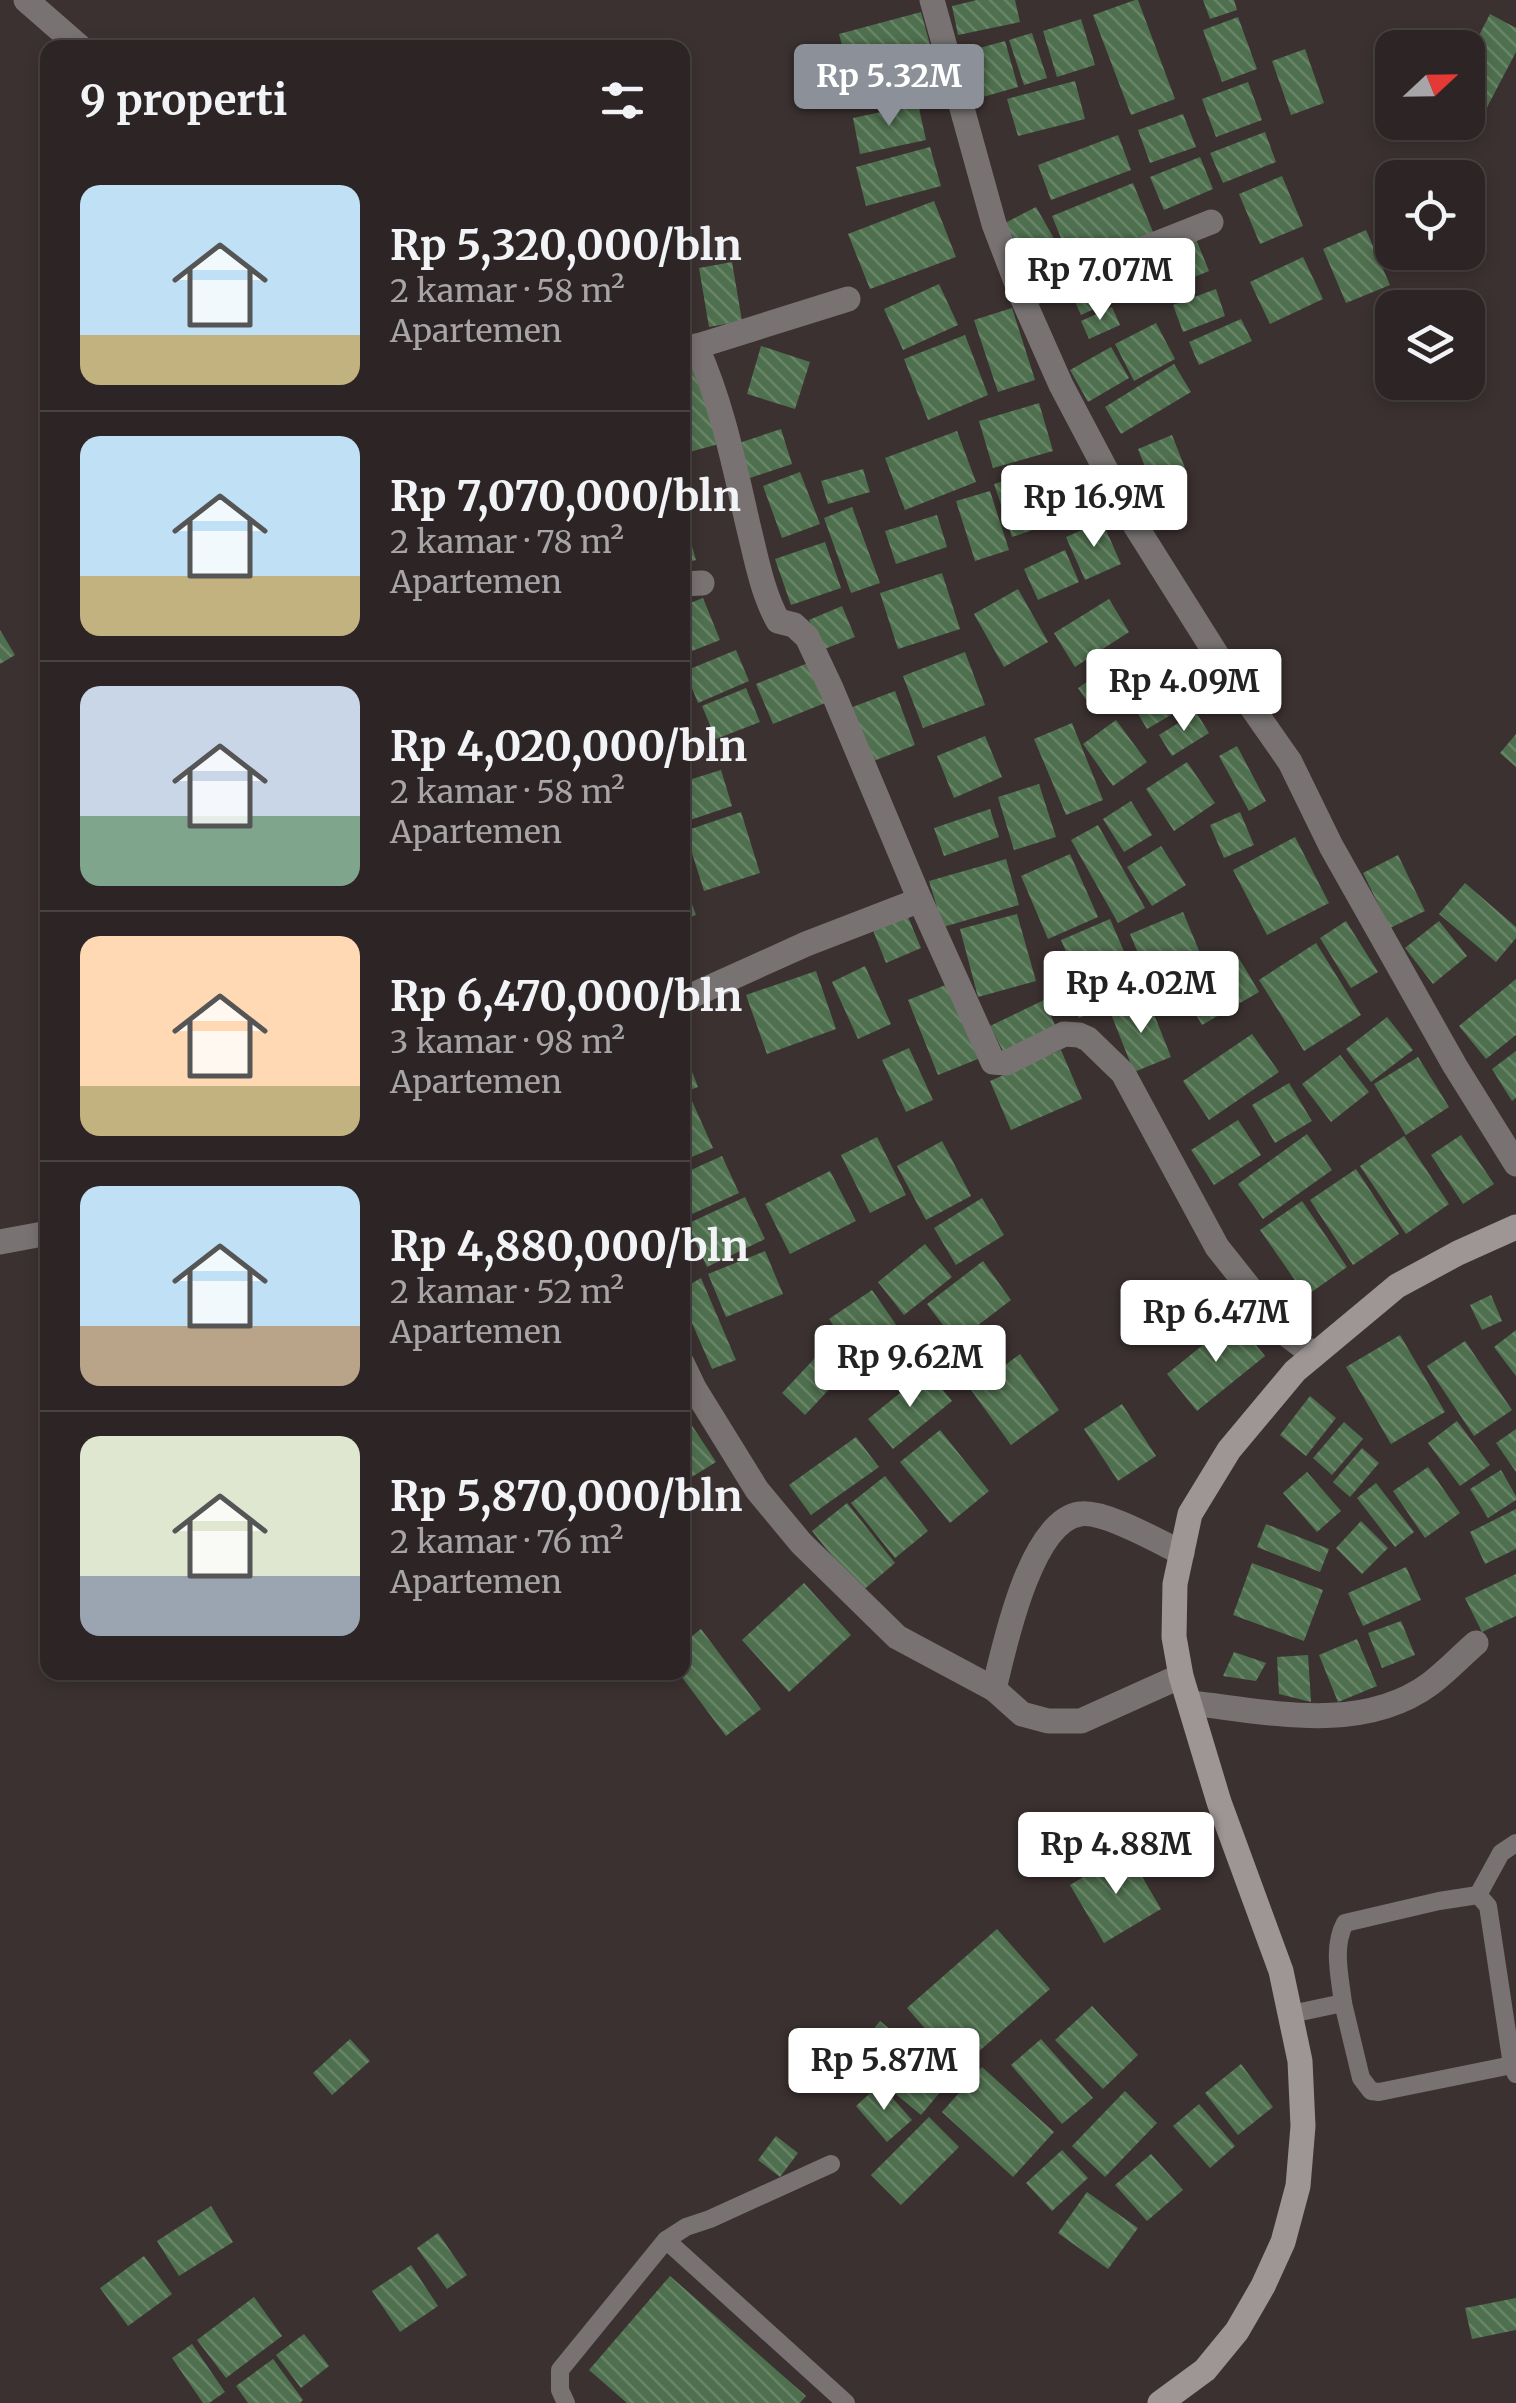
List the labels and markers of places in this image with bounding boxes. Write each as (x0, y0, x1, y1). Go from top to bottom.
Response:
pin: Rp 5.32M (786, 44, 992, 129)
pin: Rp 7.07M (997, 238, 1203, 323)
pin: Rp 16.9M (991, 465, 1197, 550)
pin: Rp 4.09M (1081, 649, 1287, 734)
pin: Rp 4.02M (1038, 951, 1244, 1036)
pin: Rp 6.47M (1113, 1280, 1319, 1365)
pin: Rp 9.62M (807, 1325, 1013, 1410)
pin: Rp 4.88M (1013, 1812, 1219, 1897)
pin: Rp 5.87M (781, 2028, 987, 2113)

